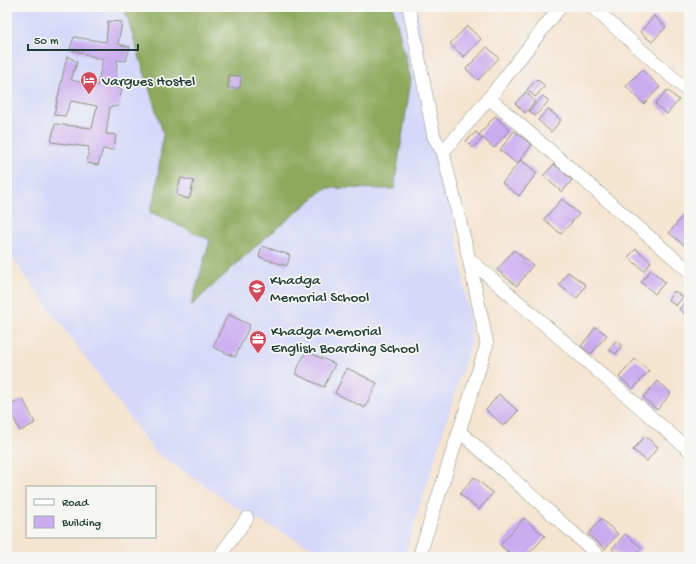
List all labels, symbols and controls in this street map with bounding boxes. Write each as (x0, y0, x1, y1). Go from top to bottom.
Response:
scale bar (28, 26, 138, 52)
text: 50 m (34, 35, 59, 49)
hotel icon: Vargues Hostel (79, 70, 99, 95)
place label: Vargues Hostel (101, 73, 195, 91)
place label: Khadga Memorial School (270, 272, 369, 307)
school or university icon: Khadga Memorial School (247, 278, 267, 303)
place label: Khadga Memorial English Boarding School (271, 323, 419, 358)
office icon: Khadga Memorial English Boarding School (248, 329, 268, 354)
legend (26, 486, 156, 538)
text: Road (62, 497, 89, 511)
text: Building (61, 517, 101, 531)

